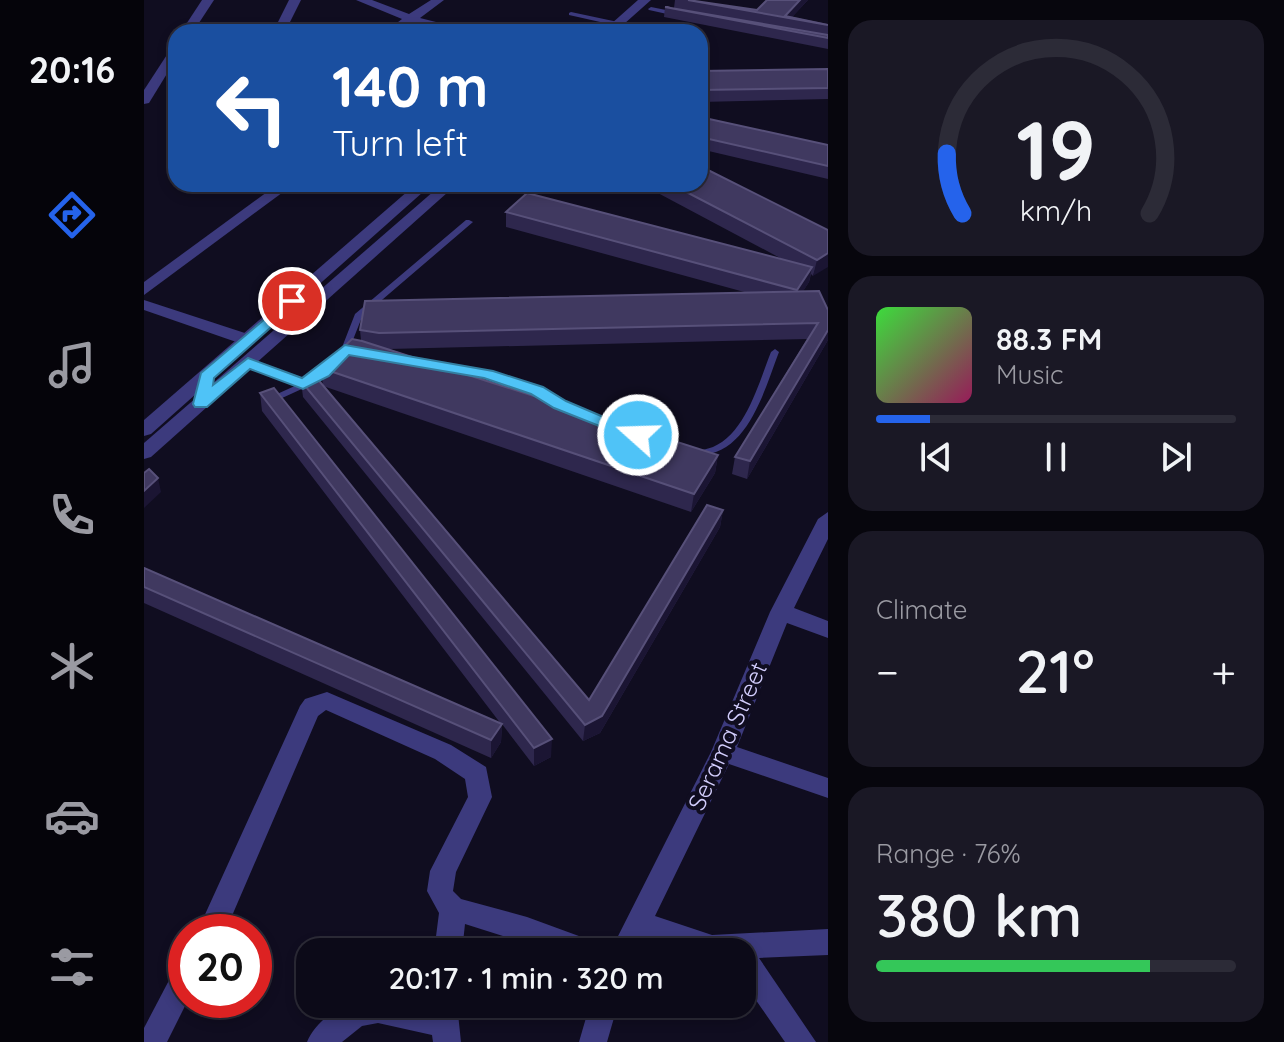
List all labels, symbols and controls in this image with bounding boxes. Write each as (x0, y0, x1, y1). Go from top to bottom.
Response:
text: 20:16 (29, 47, 115, 92)
text: 140 m (332, 51, 488, 121)
icon: left (200, 56, 304, 160)
text: 19 (1016, 96, 1096, 200)
text: Turn left (332, 120, 468, 165)
icon: directions (44, 187, 100, 243)
text: km/h (1020, 192, 1092, 228)
pin (258, 267, 326, 335)
icon: arrive (270, 279, 314, 323)
text: 88.3 FM (996, 320, 1102, 358)
icon: music (44, 337, 100, 393)
text: Music (996, 358, 1064, 391)
position arrow (596, 393, 680, 477)
icon: previous (914, 435, 958, 479)
icon: pause (1034, 435, 1078, 479)
icon: next (1154, 435, 1198, 479)
icon: phone (44, 487, 100, 543)
text: Climate (876, 593, 967, 626)
text: 21° (1015, 633, 1095, 708)
icon: climate (44, 638, 100, 694)
text: − (876, 644, 899, 699)
text: + (1211, 644, 1236, 699)
street label: Serama Street (681, 657, 773, 815)
icon: car (44, 788, 100, 844)
text: Range · 76% (876, 837, 1021, 870)
text: 380 km (876, 877, 1082, 952)
speed limit sign: 20 (168, 914, 272, 1018)
icon: filters (44, 939, 100, 995)
text: 20:17 · 1 min · 320 m (388, 959, 664, 997)

